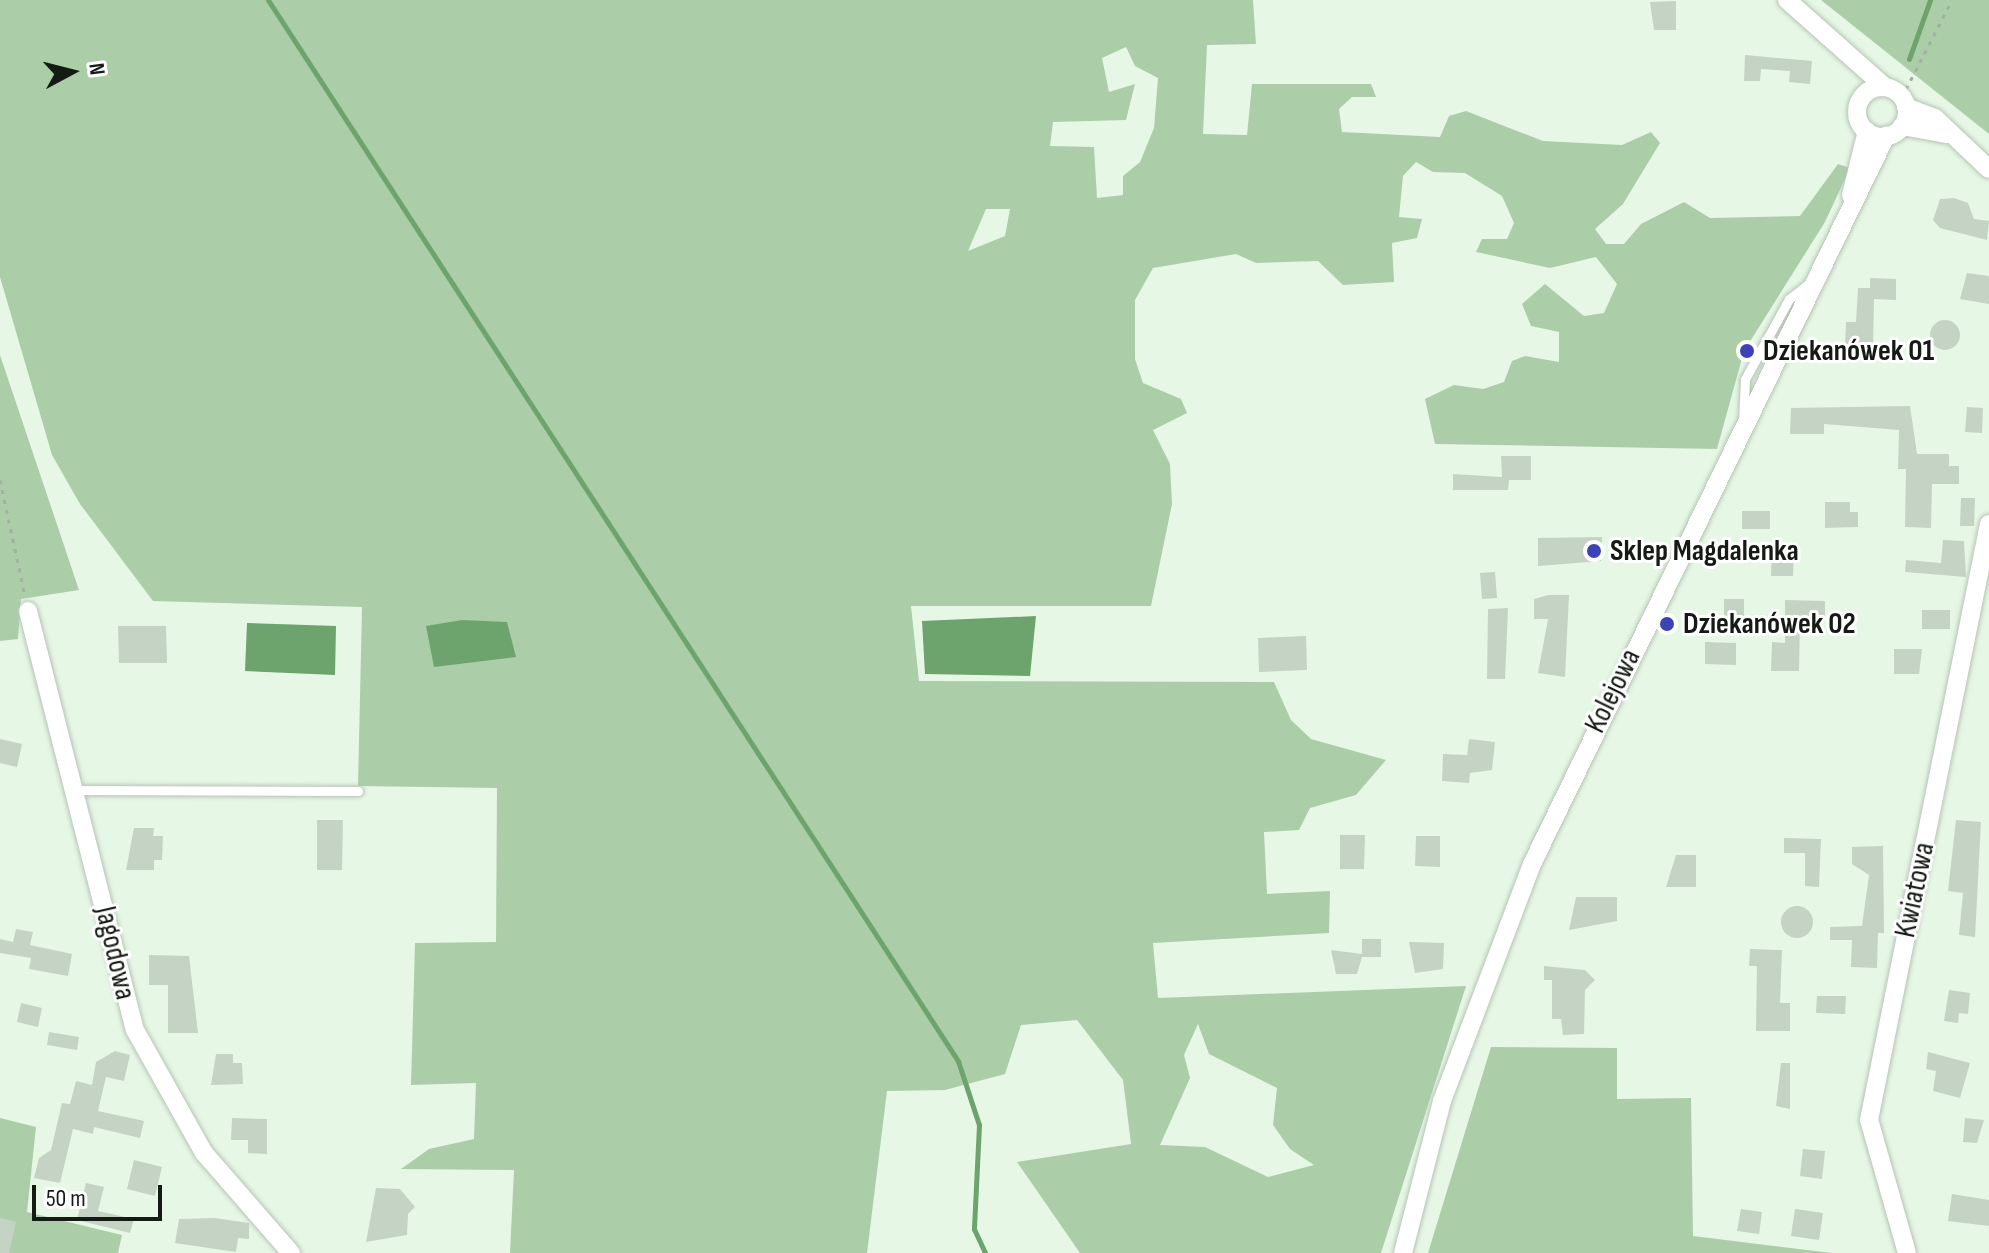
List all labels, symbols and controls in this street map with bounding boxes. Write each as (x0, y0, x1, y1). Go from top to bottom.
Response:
north arrow (32, 32, 112, 112)
text: N (82, 62, 110, 76)
place label: Dziekanówek 01 (1763, 333, 1934, 369)
marker: Dziekanówek 01 (1738, 342, 1756, 360)
place label: Sklep Magdalenka (1610, 533, 1799, 569)
marker: Sklep Magdalenka (1585, 542, 1603, 560)
place label: Dziekanówek 02 (1683, 606, 1856, 642)
marker: Dziekanówek 02 (1658, 615, 1676, 633)
street label: Kolejowa (1577, 643, 1649, 739)
street label: Kwiatowa (1887, 839, 1943, 941)
street label: Jagodowa (87, 903, 143, 1003)
scale bar (36, 1169, 166, 1219)
text: 50 m (46, 1184, 86, 1213)

